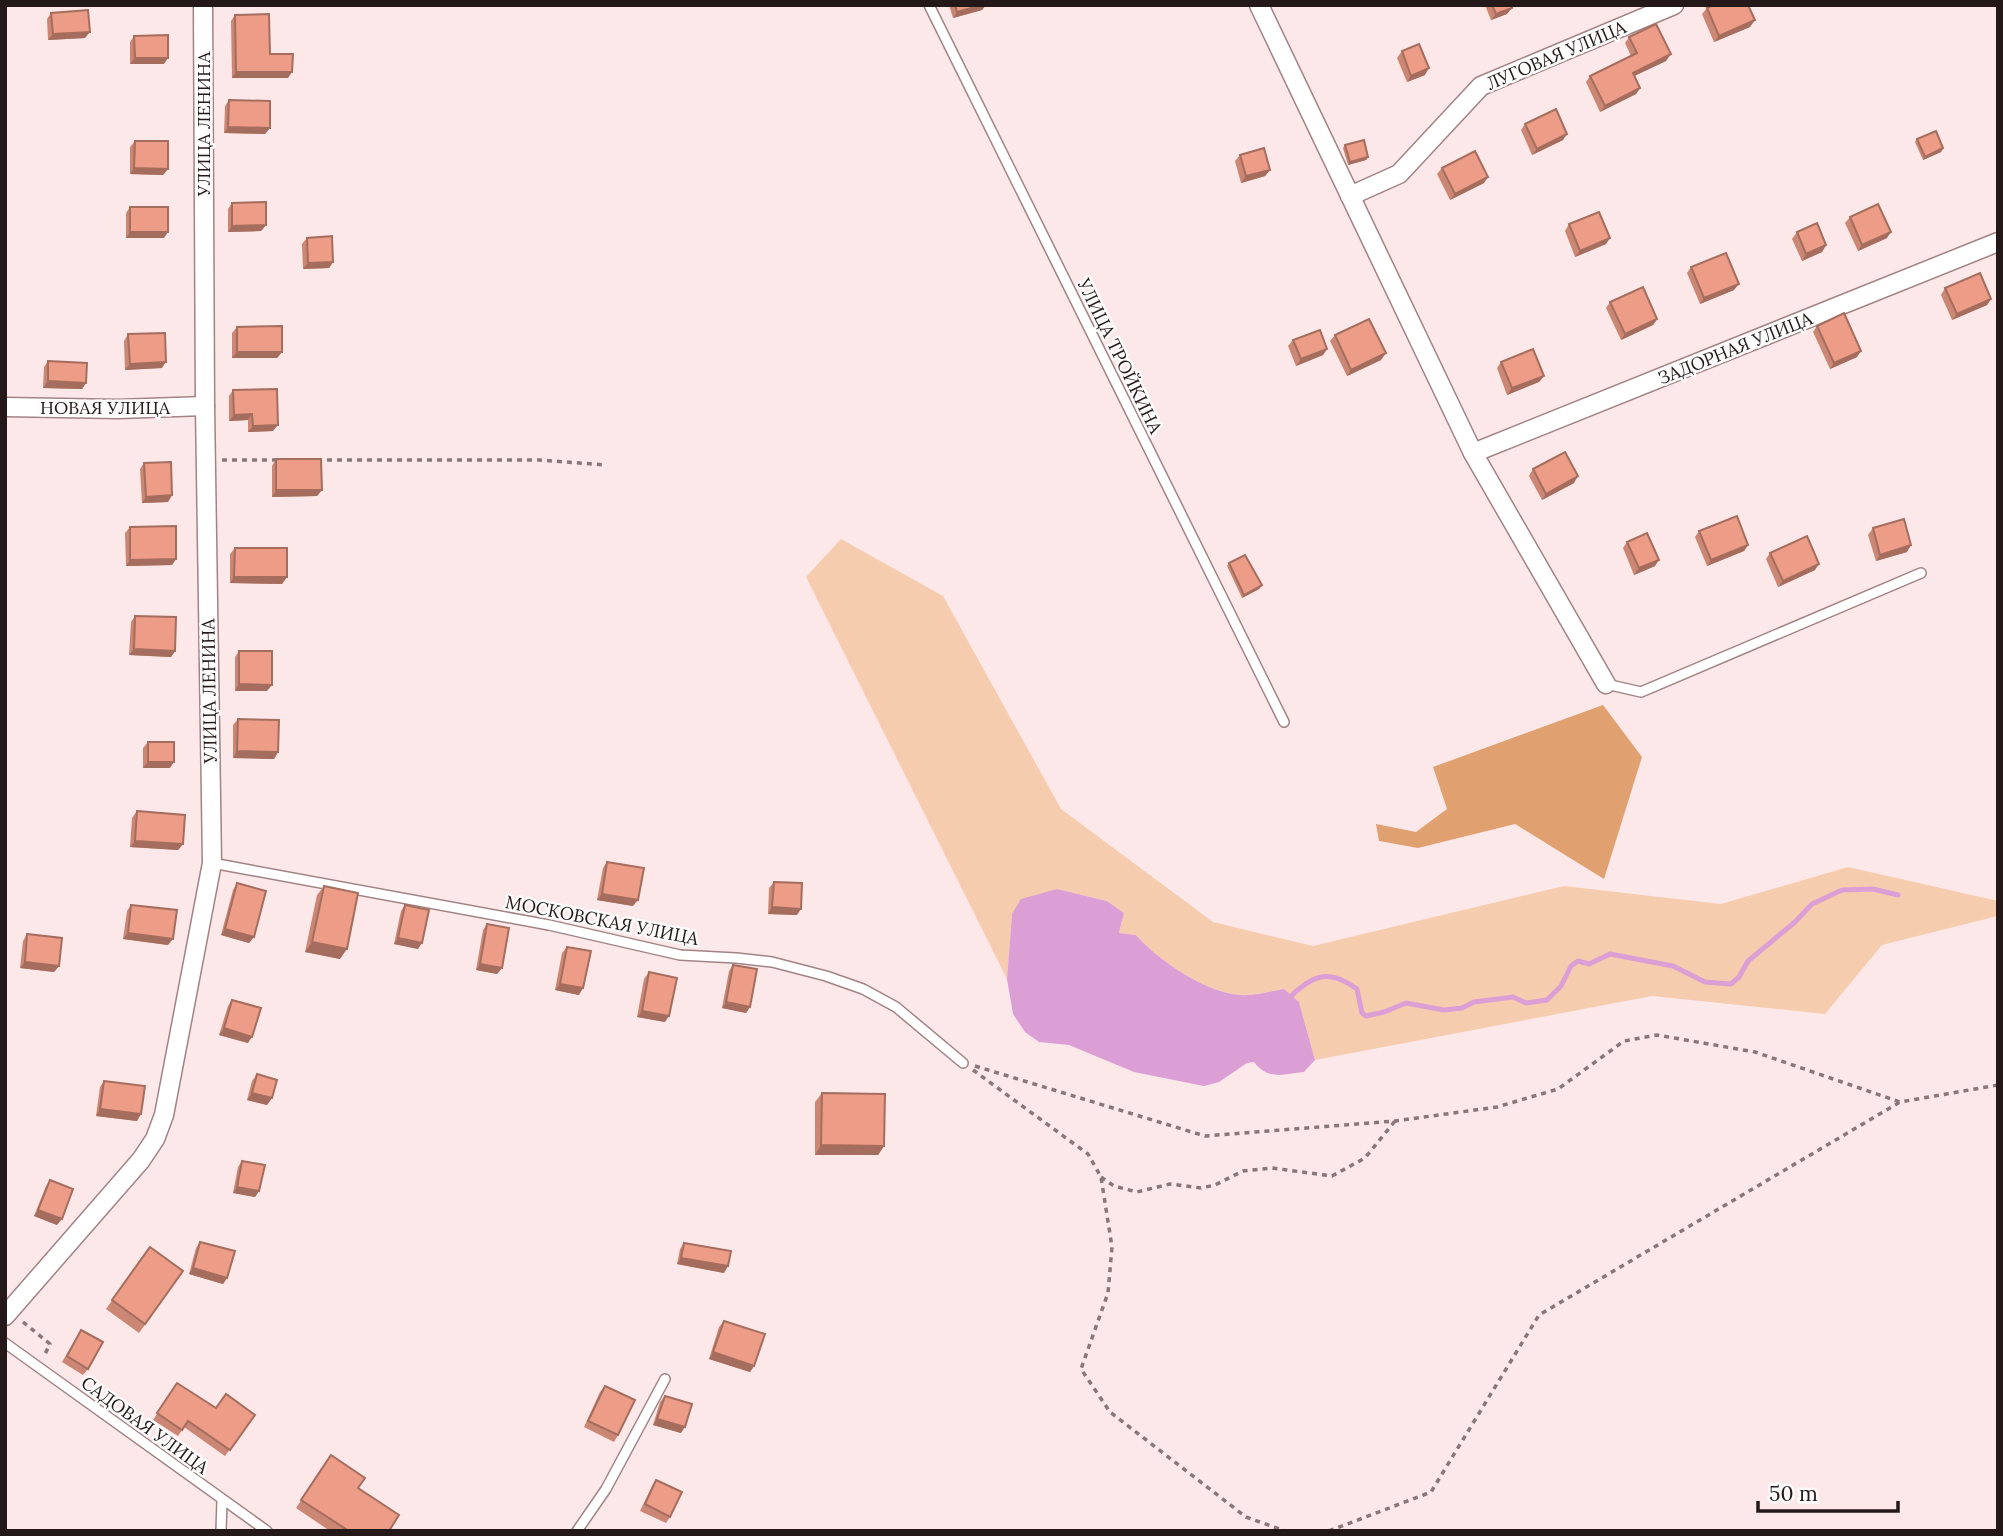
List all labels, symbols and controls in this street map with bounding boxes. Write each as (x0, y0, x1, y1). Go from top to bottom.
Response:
street label: ЛУГОВАЯ УЛИЦА (1483, 15, 1630, 95)
street label: УЛИЦА ЛЕНИНА (192, 51, 215, 197)
street label: УЛИЦА ТРОЙКИНА (1072, 274, 1168, 438)
street label: ЗАДОРНАЯ УЛИЦА (1654, 306, 1816, 389)
street label: НОВАЯ УЛИЦА (40, 396, 171, 419)
street label: УЛИЦА ЛЕНИНА (196, 618, 222, 765)
street label: МОСКОВСКАЯ УЛИЦА (504, 890, 701, 950)
street label: САДОВАЯ УЛИЦА (77, 1371, 214, 1479)
scale bar (1758, 1470, 1898, 1514)
text: 50 m (1769, 1480, 1818, 1507)

